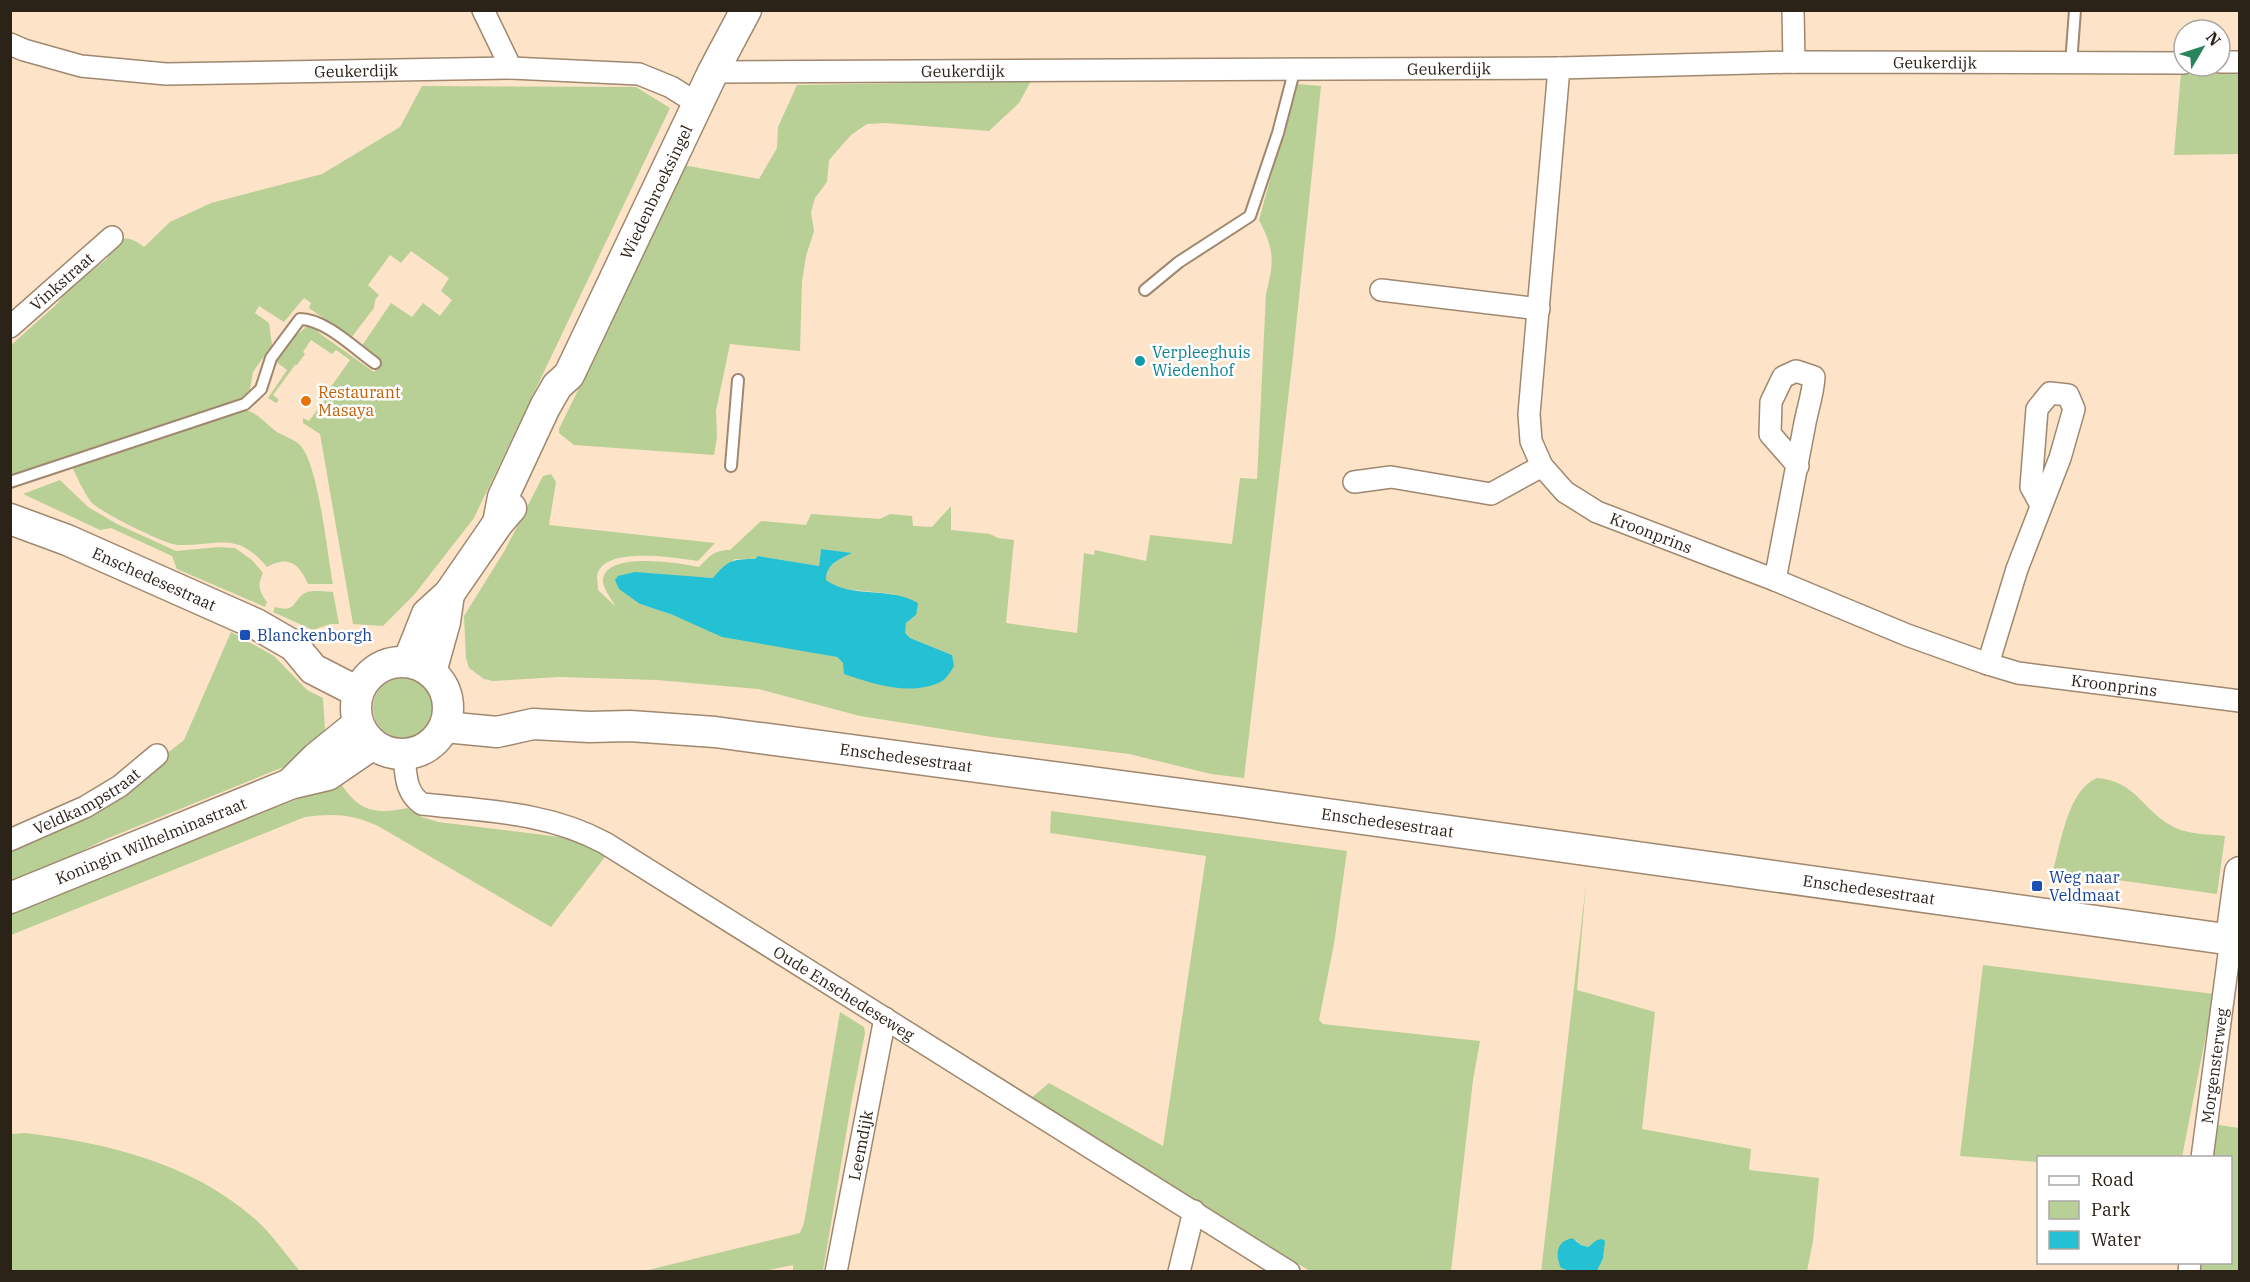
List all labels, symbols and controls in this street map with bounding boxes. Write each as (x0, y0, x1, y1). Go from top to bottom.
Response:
north arrow (2172, 18, 2232, 78)
text: N (2202, 27, 2225, 50)
street label: Geukerdijk (1893, 52, 1977, 72)
street label: Geukerdijk (1407, 58, 1492, 79)
street label: Geukerdijk (314, 60, 399, 81)
street label: Geukerdijk (921, 61, 1006, 81)
street label: Wiedenbroeksingel (616, 121, 697, 262)
street label: Vinkstraat (26, 248, 98, 315)
place label: Verpleeghuis Wiedenhof (1152, 342, 1251, 380)
marker: Verpleeghuis Wiedenhof (1133, 354, 1147, 368)
place label: Restaurant Masaya (318, 382, 401, 420)
marker: Restaurant Masaya (299, 394, 313, 408)
street label: Kroonprins (1607, 508, 1695, 557)
street label: Enschedesestraat (89, 542, 219, 615)
place label: Blanckenborgh (257, 625, 372, 645)
marker: Blanckenborgh (238, 628, 252, 642)
street label: Kroonprins (2070, 670, 2158, 700)
street label: Enschedesestraat (838, 739, 974, 776)
street label: Veldkampstraat (30, 763, 144, 839)
street label: Koningin Wilhelminastraat (52, 793, 250, 888)
street label: Enschedesestraat (1320, 803, 1455, 842)
place label: Weg naar Veldmaat (2049, 867, 2120, 905)
street label: Enschedesestraat (1801, 870, 1937, 909)
marker: Weg naar Veldmaat (2030, 879, 2044, 893)
street label: Oude Enschedeseweg (770, 941, 919, 1045)
street label: Morgensterweg (2197, 1006, 2232, 1125)
street label: Leemdijk (844, 1108, 877, 1182)
legend (2037, 1156, 2232, 1264)
text: Road (2091, 1168, 2134, 1191)
text: Park (2091, 1198, 2131, 1221)
text: Water (2091, 1228, 2141, 1251)

